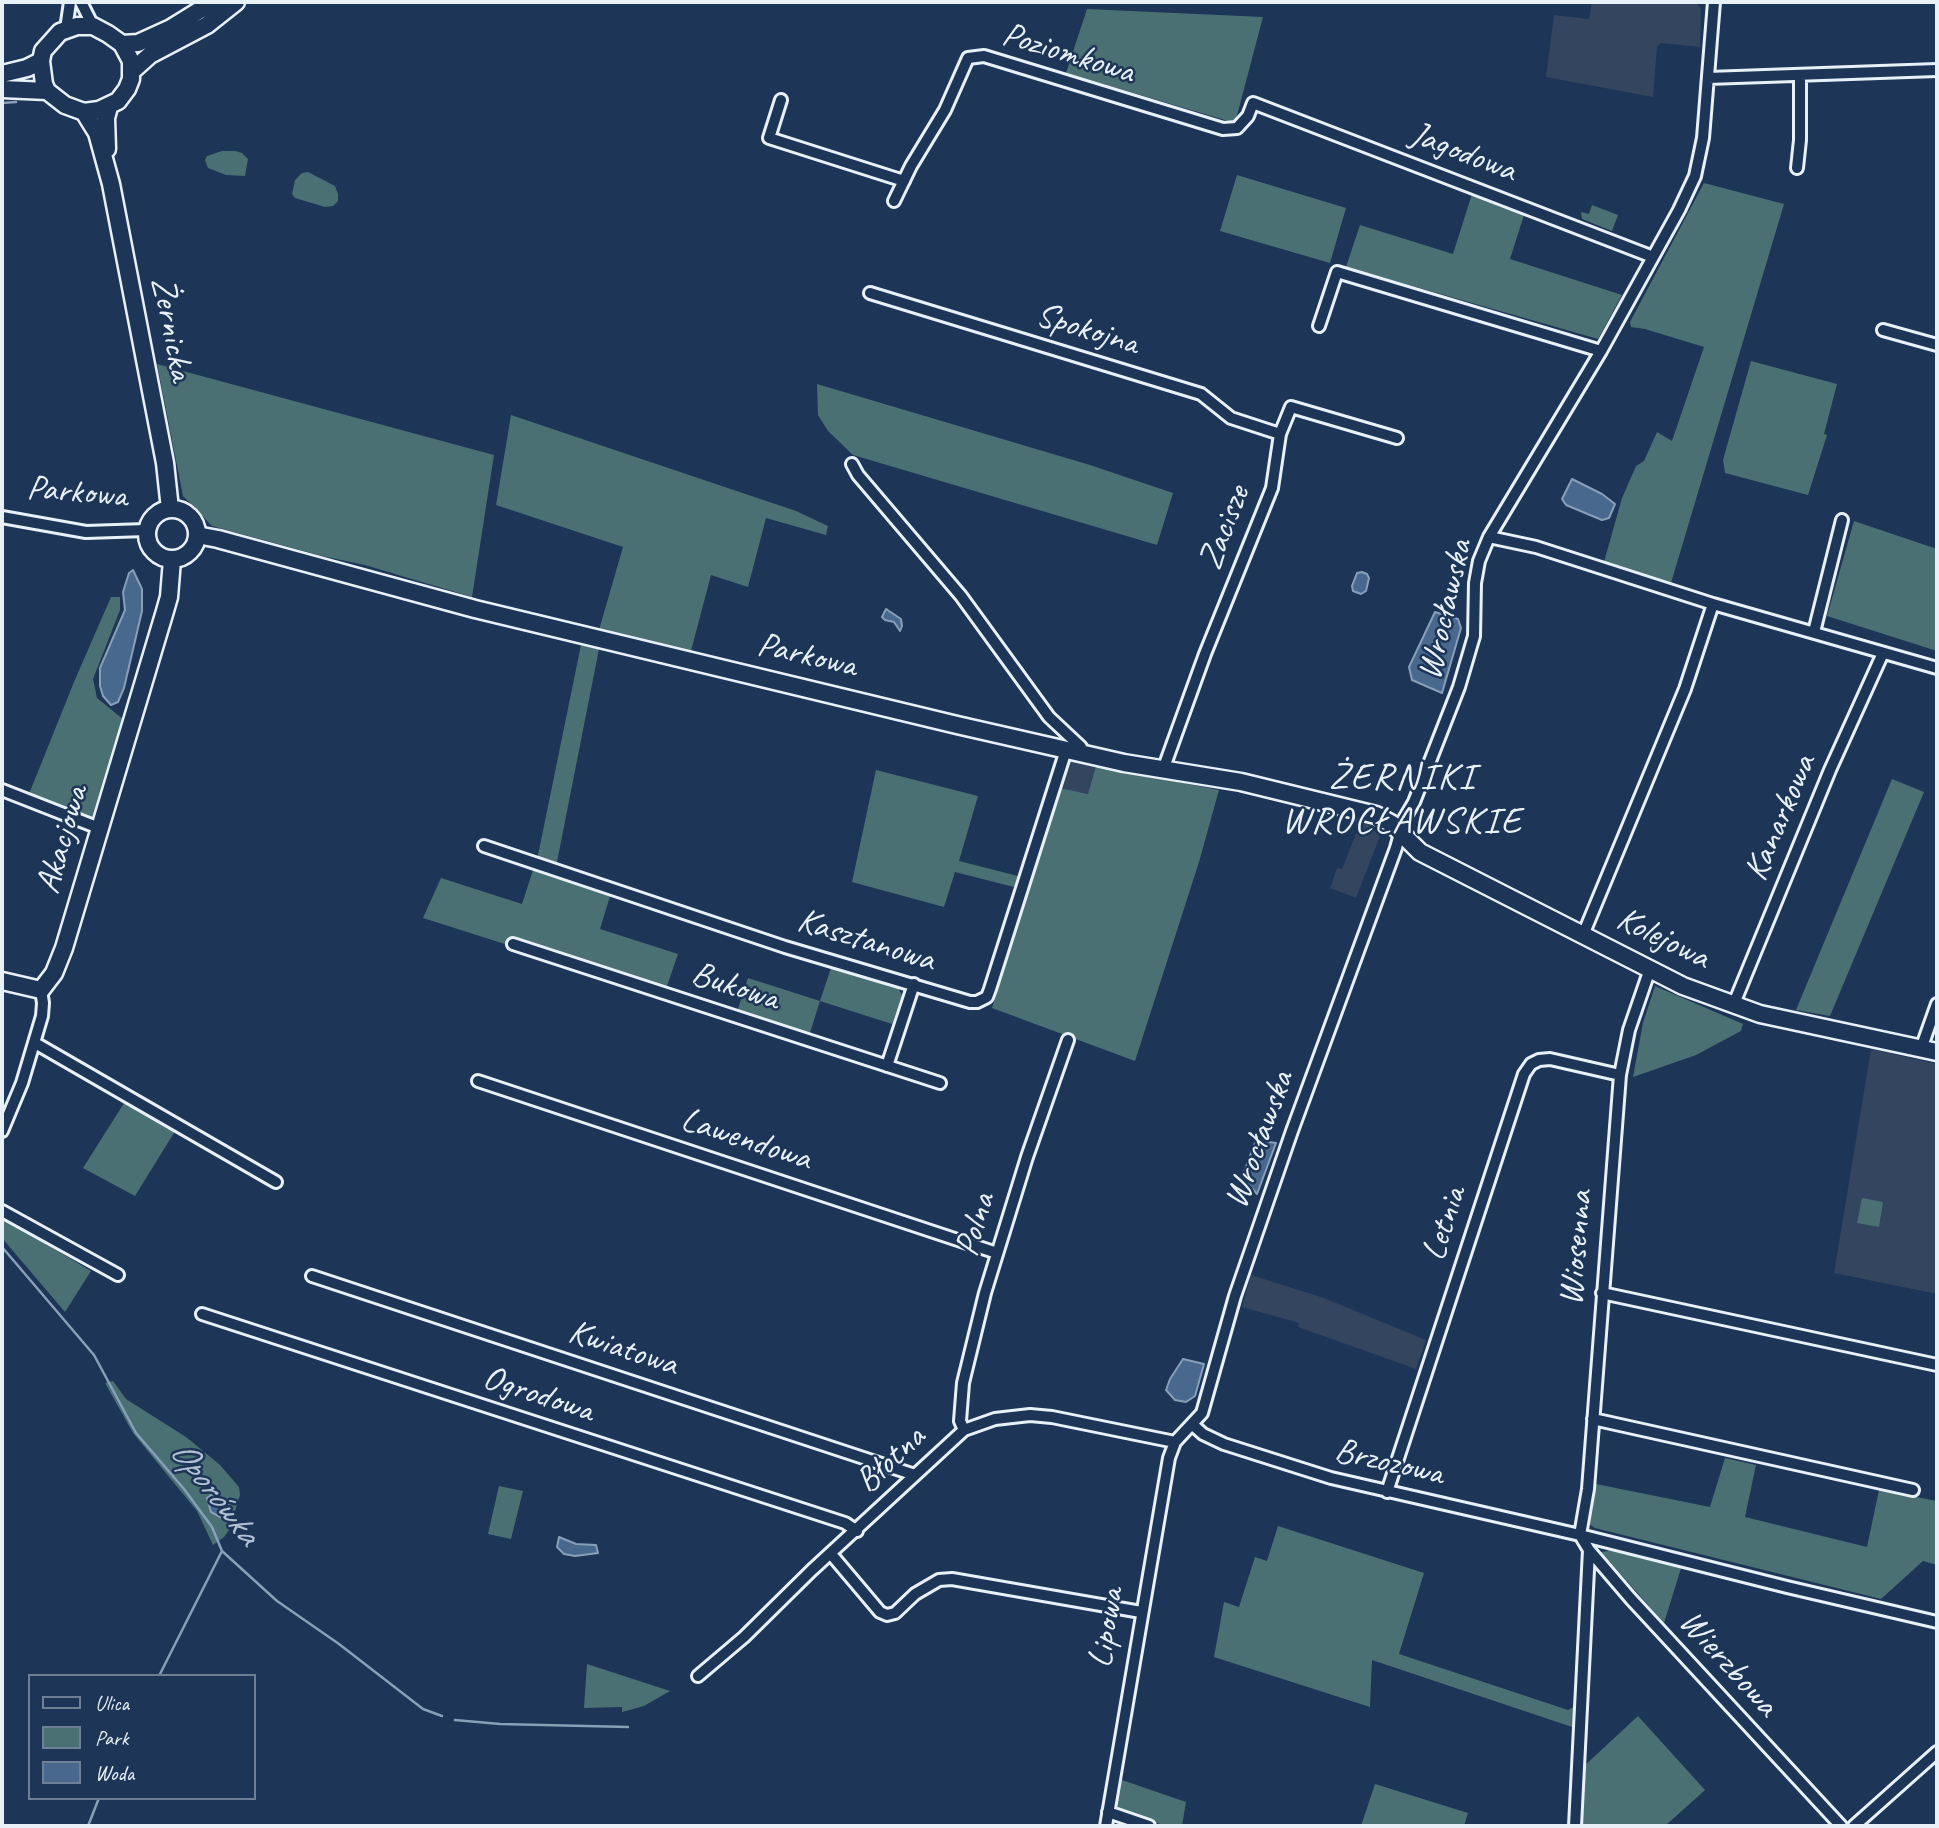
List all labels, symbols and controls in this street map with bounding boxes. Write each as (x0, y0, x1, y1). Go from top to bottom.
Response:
street label: Poziomkowa (997, 14, 1139, 94)
street label: Jagodowa (1404, 114, 1522, 192)
street label: Żernicka (140, 274, 202, 384)
street label: Spokojna (1031, 295, 1143, 365)
street label: Parkowa (25, 468, 129, 518)
street label: Zacisze (1190, 480, 1260, 576)
street label: Wrocławska (1410, 536, 1482, 684)
street label: Parkowa (753, 624, 861, 688)
street label: Kanarkowa (1736, 749, 1826, 887)
district label: ŻERNIKI WROCŁAWSKIE (1284, 755, 1520, 844)
street label: Akacjowa (28, 781, 98, 899)
street label: Kolejowa (1610, 899, 1716, 979)
street label: Kasztanowa (792, 900, 940, 982)
street label: Bukowa (686, 953, 784, 1021)
street label: Wrocławska (1216, 1066, 1304, 1214)
street label: Lawendowa (676, 1099, 816, 1181)
street label: Letnia (1414, 1182, 1476, 1266)
street label: Polna (947, 1189, 1005, 1261)
street label: Wiosenna (1551, 1189, 1603, 1307)
street label: Kwiatowa (563, 1312, 683, 1386)
street label: Ogrodowa (477, 1357, 599, 1433)
street label: Błotna (847, 1417, 935, 1503)
street label: Brzozowa (1331, 1430, 1447, 1496)
water label: Oporówka (159, 1432, 269, 1554)
street label: Lipowa (1080, 1585, 1134, 1671)
street label: Wierzbowa (1669, 1602, 1787, 1726)
legend (28, 1674, 256, 1800)
text: Ulica (95, 1690, 129, 1716)
text: Park (95, 1725, 128, 1751)
text: Woda (95, 1760, 134, 1786)

